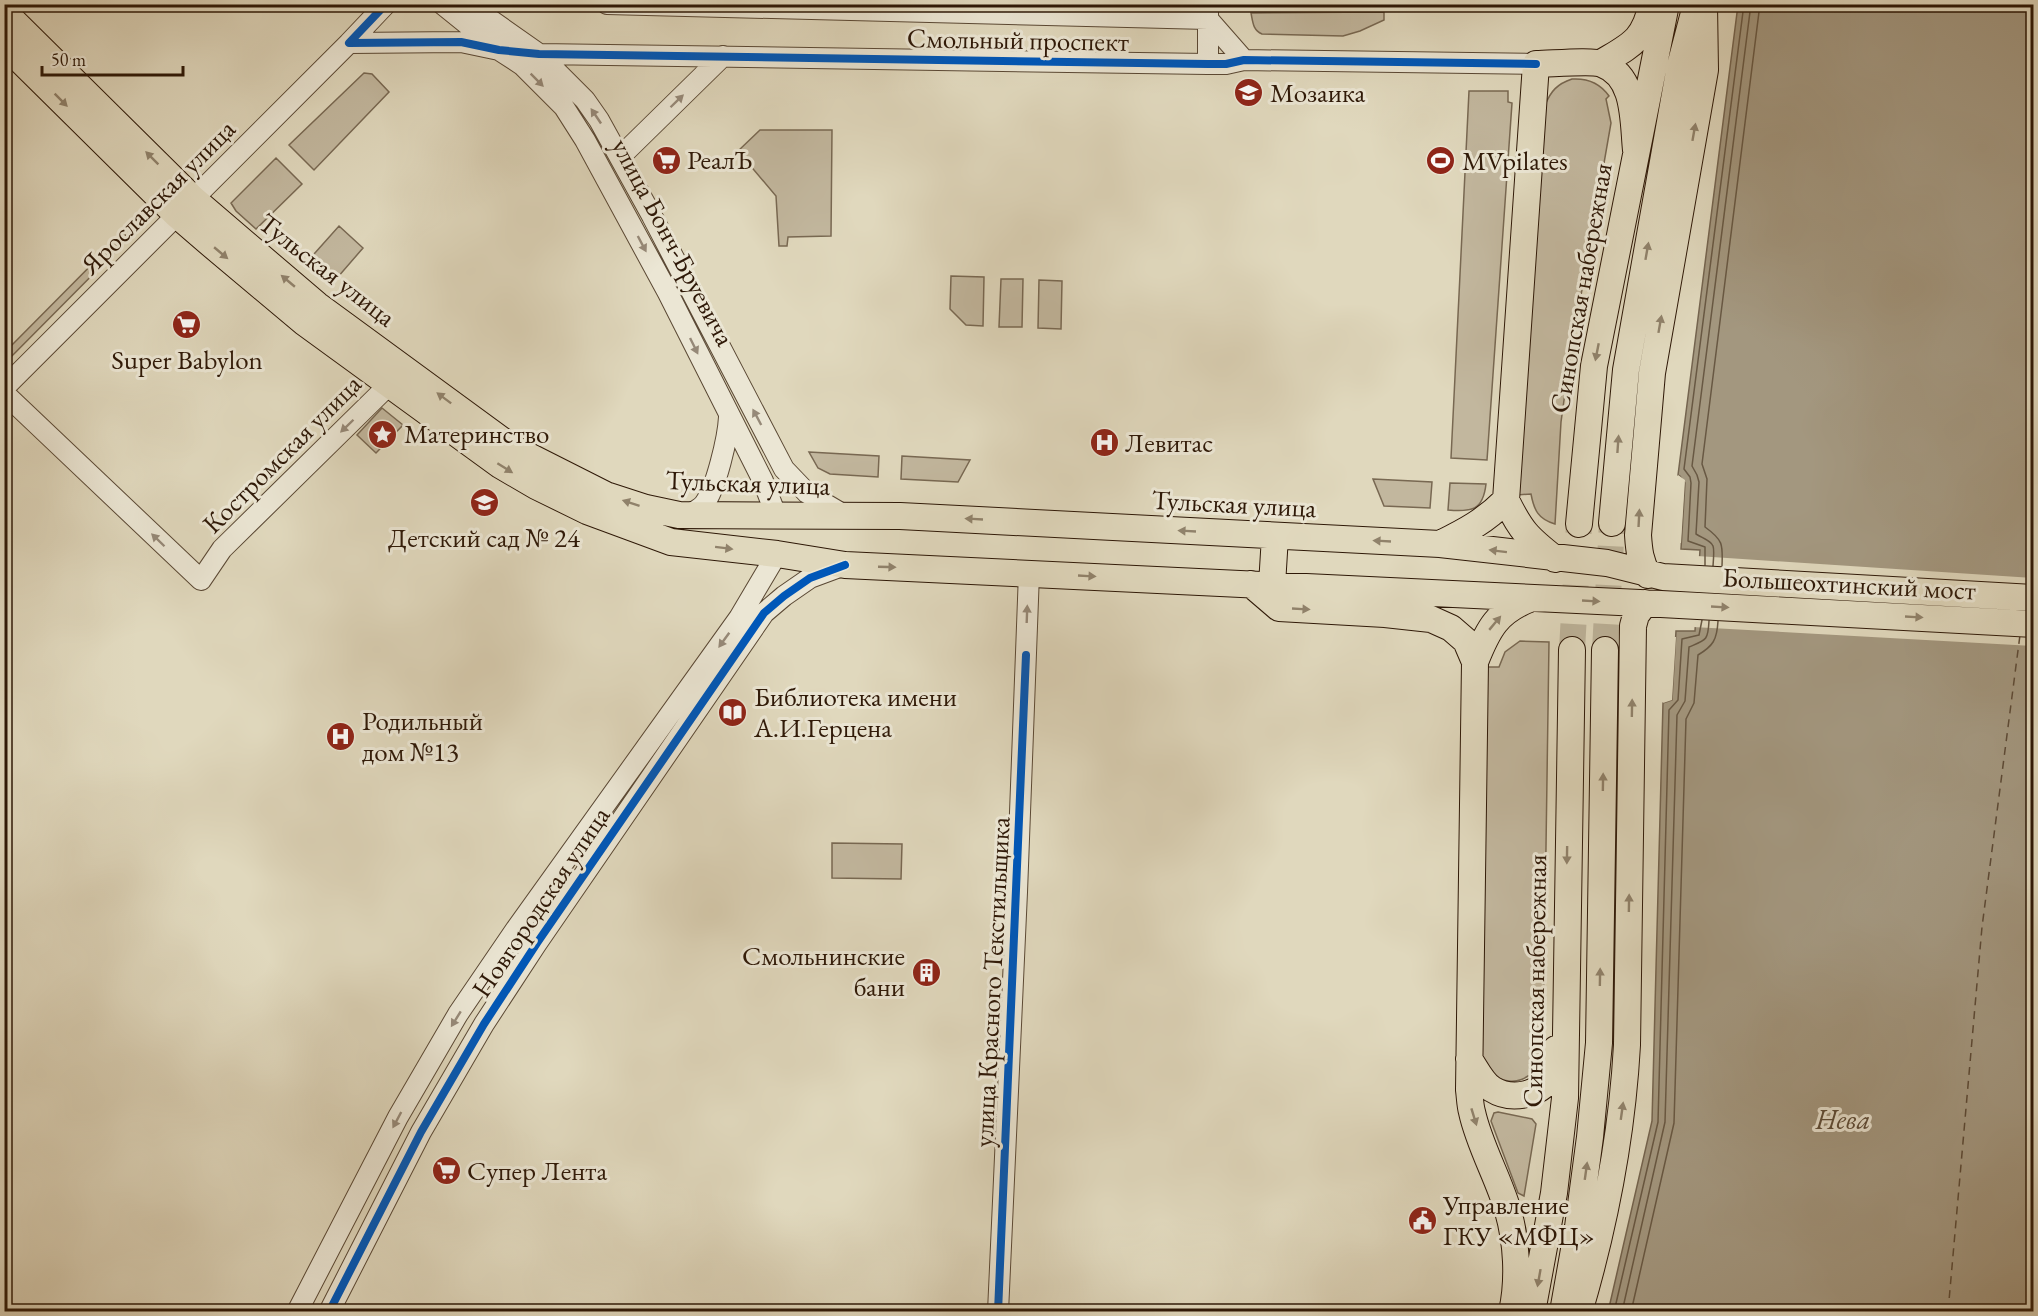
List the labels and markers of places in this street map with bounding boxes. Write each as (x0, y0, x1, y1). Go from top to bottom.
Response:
place label: Мозаика (1270, 75, 1366, 110)
school or university icon: Мозаика (1233, 77, 1265, 109)
place label: РеалЪ (687, 142, 753, 177)
place label: MVpilates (1462, 143, 1568, 178)
supermarket icon: РеалЪ (650, 144, 682, 176)
sports icon: MVpilates (1425, 145, 1457, 177)
supermarket icon: Super Babylon (171, 309, 203, 341)
place label: Super Babylon (111, 342, 263, 377)
place label: Материнство (404, 416, 549, 451)
place icon: Материнство (367, 418, 399, 450)
place label: Левитас (1125, 425, 1213, 460)
hospital icon: Левитас (1088, 427, 1120, 459)
school or university icon: Детский сад № 24 (468, 487, 500, 519)
place label: Детский сад № 24 (388, 520, 581, 555)
place label: Библиотека имени А.И.Герцена (753, 679, 957, 745)
library icon: Библиотека имени А.И.Герцена (717, 697, 749, 729)
place label: Родильный дом №13 (362, 703, 483, 769)
hospital icon: Родильный дом №13 (325, 721, 357, 753)
place label: Смольнинские бани (742, 938, 905, 1004)
building icon: Смольнинские бани (910, 956, 942, 988)
place label: Супер Лента (467, 1153, 607, 1188)
supermarket icon: Супер Лента (430, 1155, 462, 1187)
place label: Управление ГКУ «МФЦ» (1442, 1187, 1595, 1253)
public building icon: Управление ГКУ «МФЦ» (1406, 1205, 1438, 1237)

